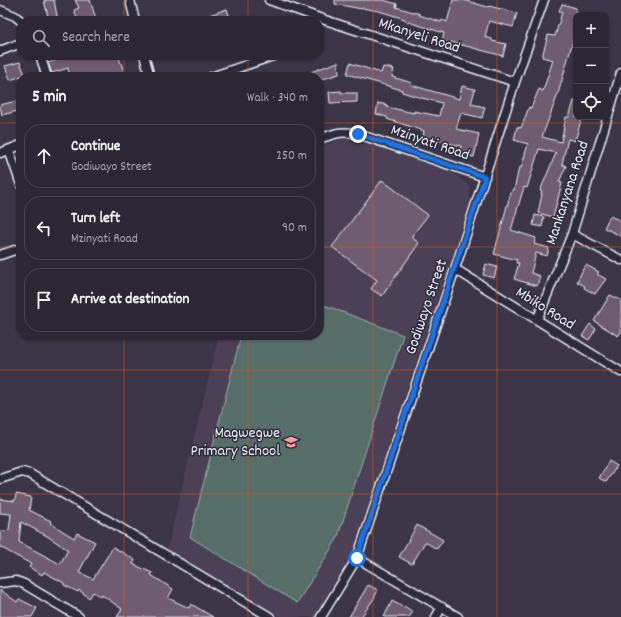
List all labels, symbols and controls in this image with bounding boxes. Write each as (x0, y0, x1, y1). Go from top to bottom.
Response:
street label: Mkanyeli Road (375, 12, 463, 60)
map controls (573, 12, 609, 120)
button: + (573, 12, 609, 48)
search box (16, 16, 324, 60)
icon: search (30, 27, 52, 49)
text: Search here (62, 27, 130, 49)
button: − (573, 48, 609, 84)
button: locate (573, 84, 609, 120)
text: 5 min (32, 86, 66, 110)
text: Walk · 340 m (247, 89, 308, 108)
street label: Mzinyati Road (387, 119, 473, 167)
route end (349, 125, 367, 143)
text: Continue (71, 136, 120, 158)
street label: Mankanyana Road (540, 138, 596, 248)
icon: ahead (33, 145, 55, 167)
text: 250 m (276, 147, 307, 166)
text: Godiwayo Street (71, 158, 152, 177)
text: Turn left (71, 208, 120, 230)
icon: left (33, 217, 55, 239)
text: 90 m (282, 219, 307, 238)
text: Mzinyati Road (71, 230, 138, 249)
street label: Godiwayo Street (400, 256, 454, 358)
street label: Mbiko Road (511, 282, 579, 336)
icon: arrive (33, 289, 55, 311)
text: Arrive at destination (71, 289, 189, 311)
place label: Magwegwe Primary School (190, 422, 280, 463)
school or university icon: Magwegwe Primary School (283, 434, 299, 450)
route start (348, 549, 366, 567)

